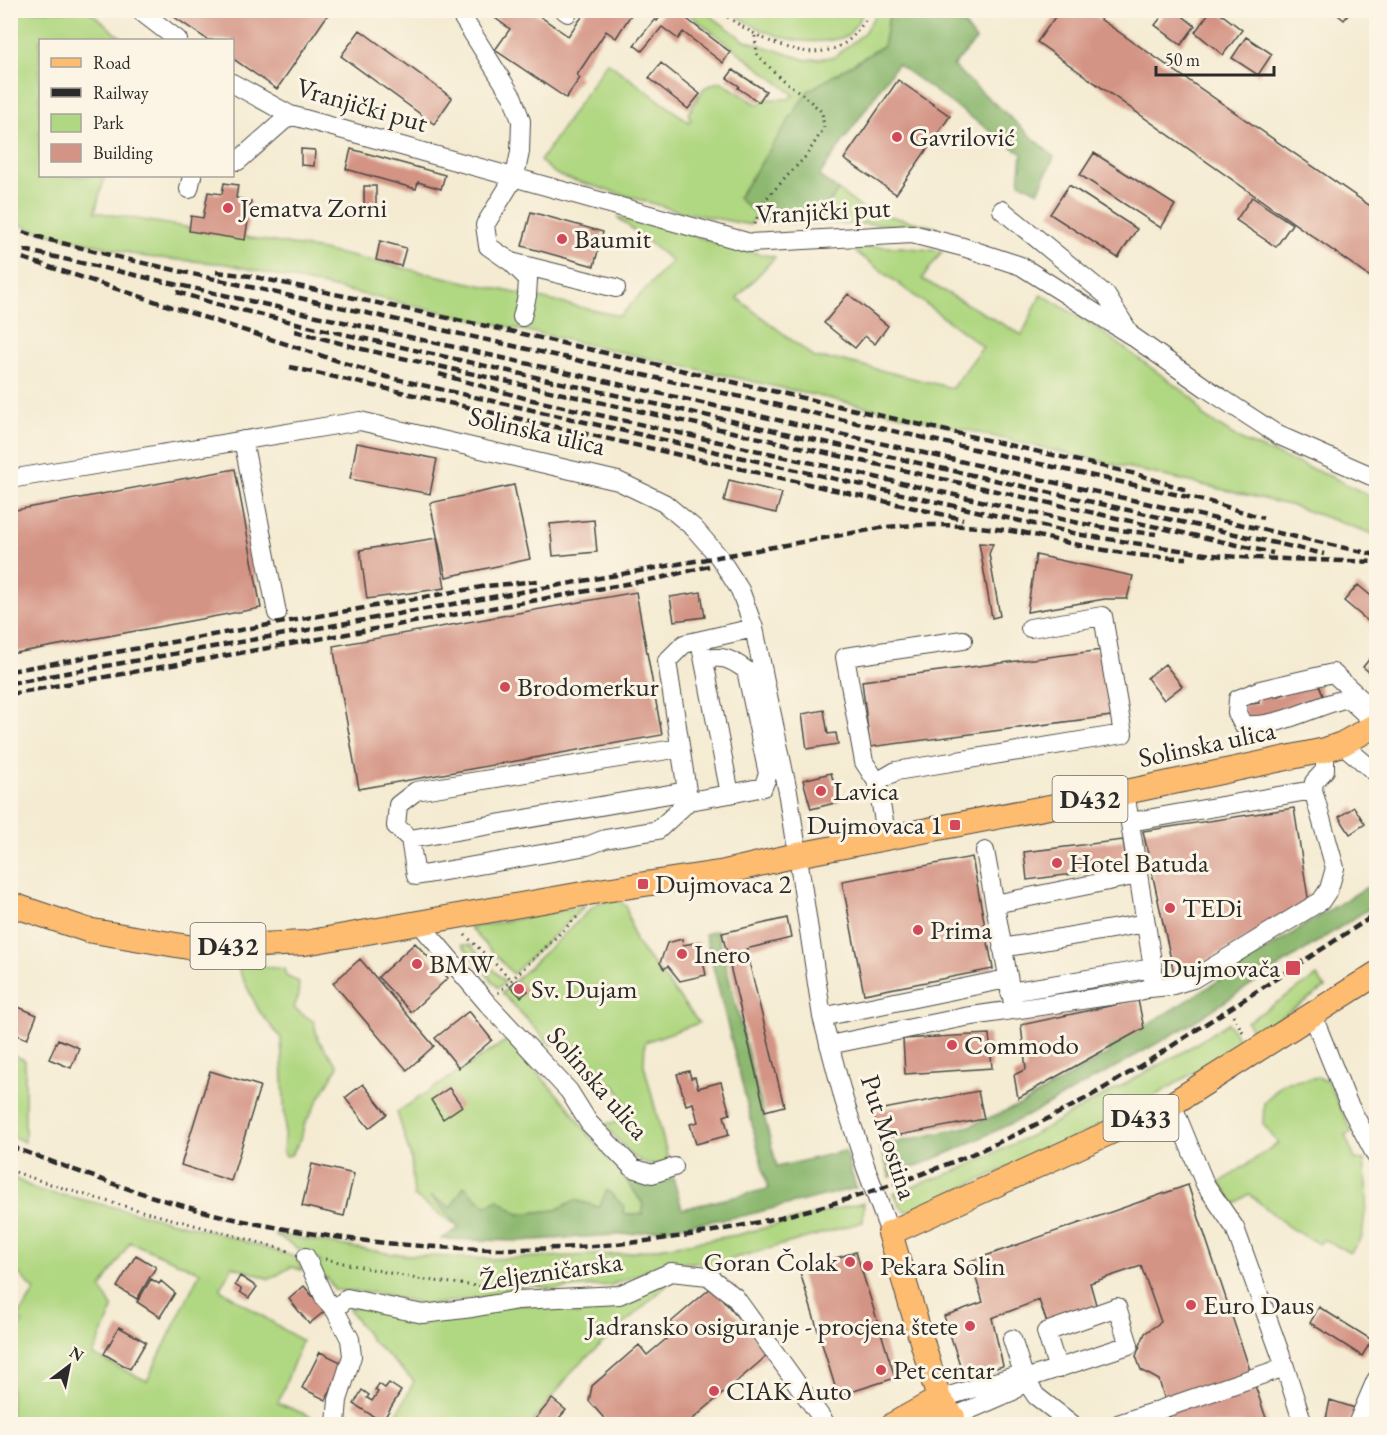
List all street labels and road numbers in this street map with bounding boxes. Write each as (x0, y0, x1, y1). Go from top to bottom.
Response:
street label: Vranjički put (292, 69, 432, 140)
street label: Vranjički put (755, 189, 892, 232)
street label: Solinska ulica (465, 398, 609, 463)
street label: Solinska ulica (1135, 712, 1279, 775)
road number: D432 (1052, 776, 1128, 822)
road number: D432 (190, 923, 266, 969)
street label: Solinska ulica (540, 1019, 657, 1147)
street label: Put Mostina (853, 1070, 926, 1204)
road number: D433 (1104, 1095, 1178, 1141)
street label: Željezničarska (477, 1243, 625, 1298)

